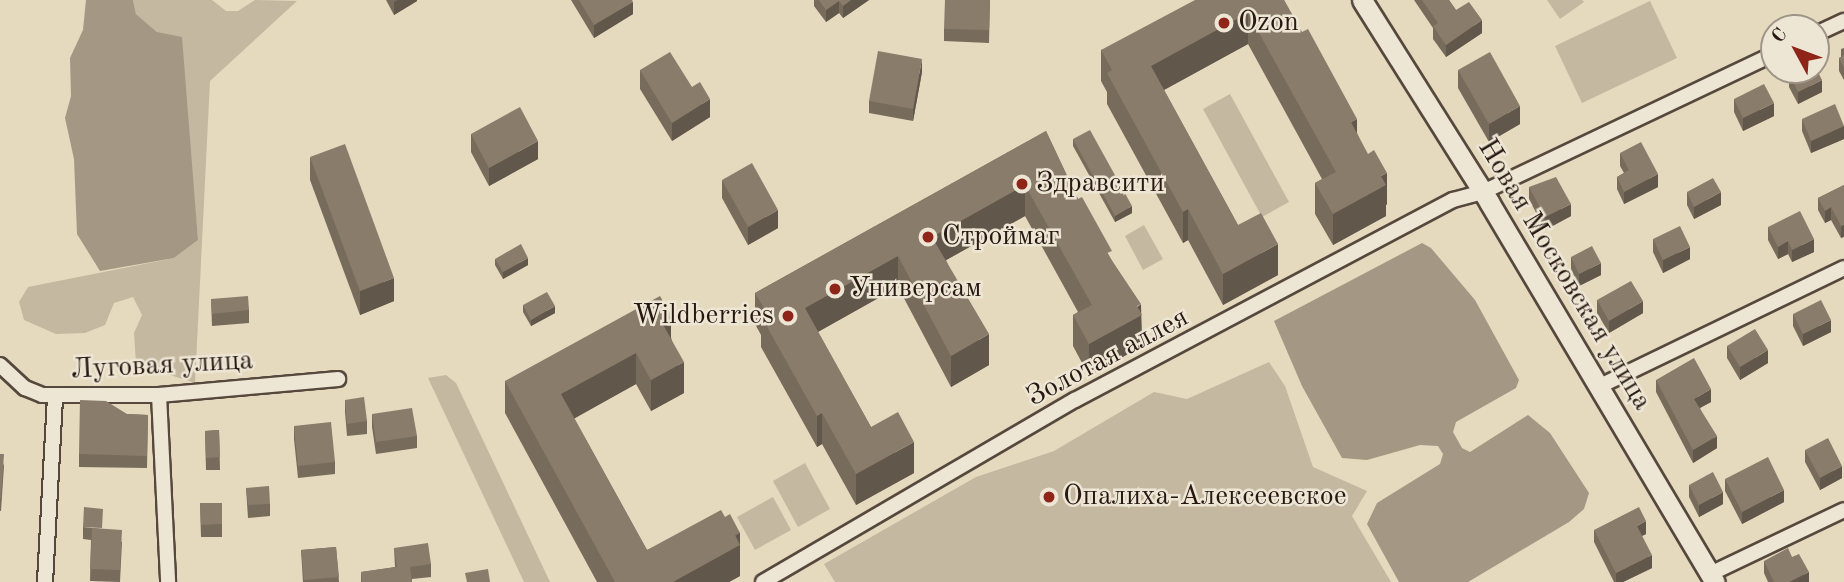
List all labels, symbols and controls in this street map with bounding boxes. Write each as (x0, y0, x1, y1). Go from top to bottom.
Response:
place label: Ozon (1238, 6, 1299, 40)
north arrow (1760, 14, 1830, 84)
marker: Ozon (1216, 15, 1232, 31)
text: С (1769, 25, 1792, 47)
street label: Новая Московская улица (1470, 133, 1658, 417)
place label: Здравсити (1036, 167, 1165, 201)
marker: Здравсити (1014, 176, 1030, 192)
place label: Строймаг (942, 220, 1060, 254)
marker: Строймаг (920, 229, 936, 245)
place label: Универсам (849, 272, 982, 306)
marker: Универсам (827, 281, 843, 297)
place label: Wildberries (633, 299, 774, 333)
street label: Золотая аллея (1021, 301, 1195, 415)
marker: Wildberries (780, 308, 796, 324)
street label: Луговая улица (70, 344, 254, 388)
place label: Опалиха-Алексеевское (1063, 480, 1347, 514)
marker: Опалиха-Алексеевское (1041, 489, 1057, 505)

